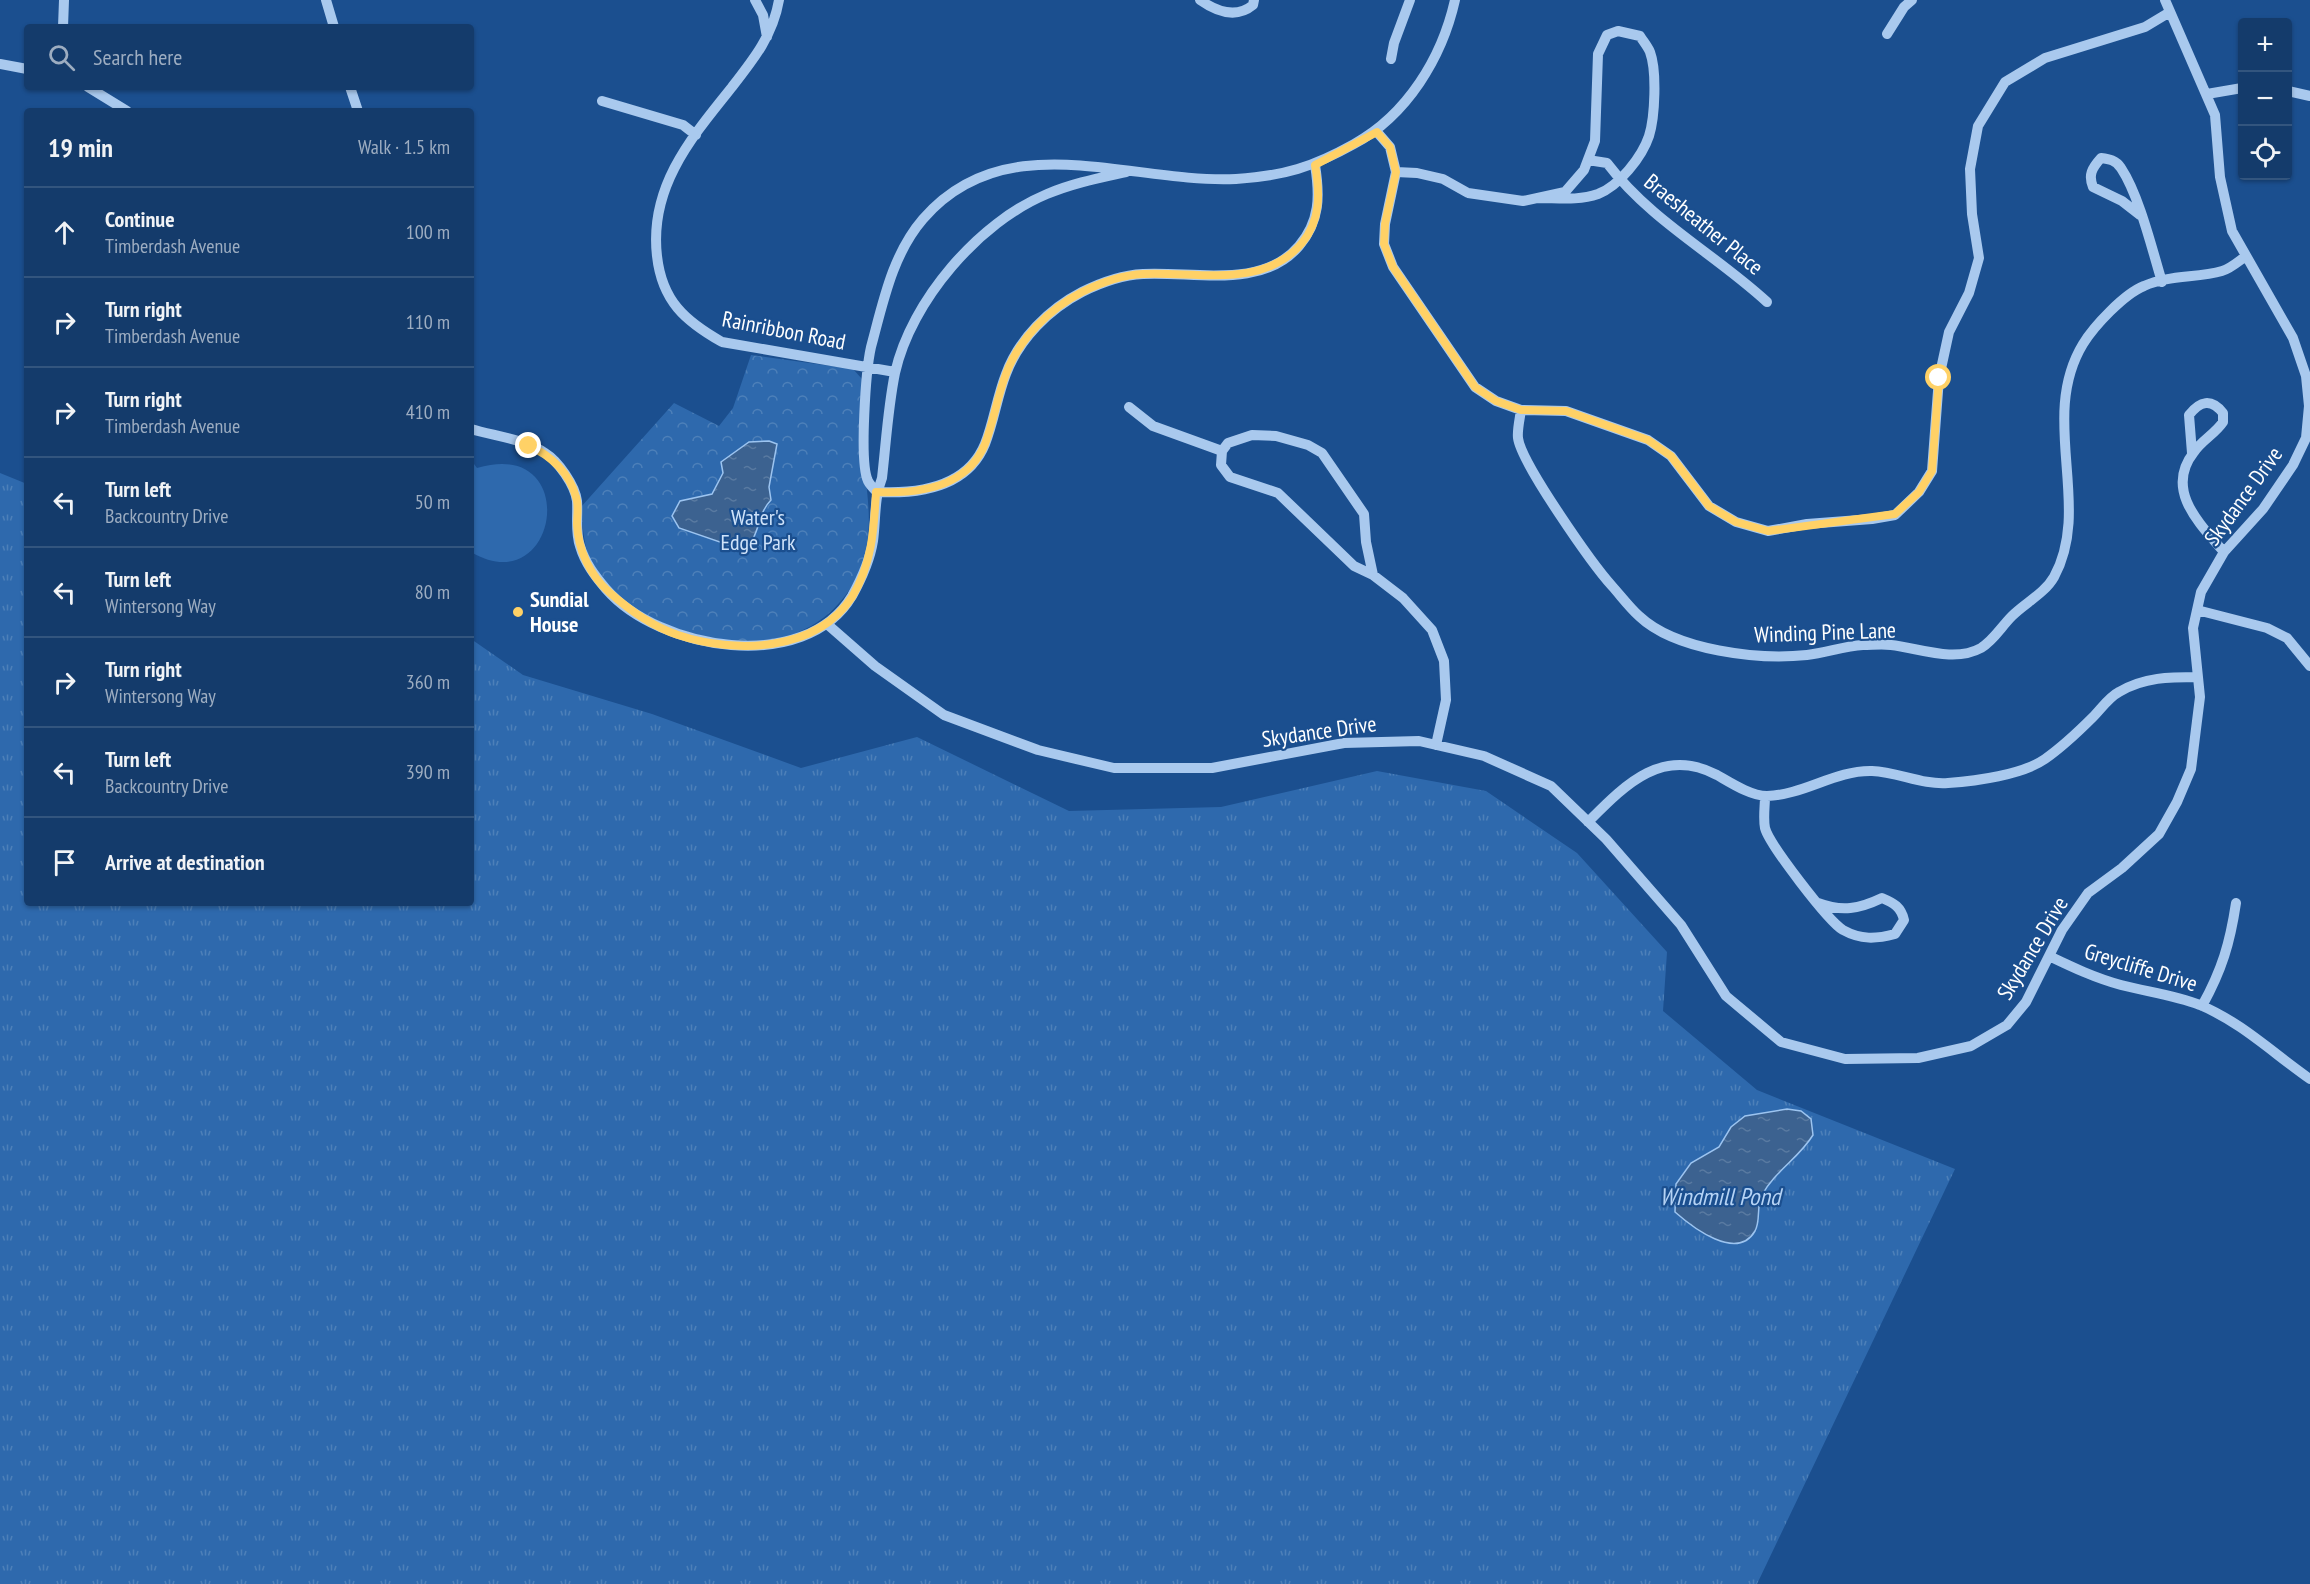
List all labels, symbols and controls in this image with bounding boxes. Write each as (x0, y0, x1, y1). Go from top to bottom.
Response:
map controls (2238, 18, 2292, 180)
button: + (2238, 18, 2292, 72)
search box (24, 24, 474, 90)
icon: search (45, 41, 78, 74)
text: Search here (93, 43, 182, 71)
button: − (2238, 72, 2292, 126)
button: locate (2238, 126, 2292, 180)
text: 19 min (48, 131, 113, 164)
text: Walk · 1.5 km (358, 134, 450, 160)
street label: Braesheather Place (1639, 167, 1769, 281)
text: Continue (105, 205, 175, 233)
icon: ahead (48, 216, 81, 249)
text: 100 m (406, 219, 450, 245)
text: Timberdash Avenue (105, 233, 240, 259)
text: Turn right (105, 295, 182, 323)
street label: Rainribbon Road (720, 304, 848, 356)
icon: right (48, 306, 81, 339)
text: 110 m (406, 309, 450, 335)
text: Timberdash Avenue (105, 323, 240, 349)
route start (1925, 364, 1951, 390)
text: Turn right (105, 385, 182, 413)
icon: right (48, 396, 81, 429)
text: 410 m (406, 399, 450, 425)
text: Timberdash Avenue (105, 413, 240, 439)
route end (515, 432, 541, 458)
street label: Skydance Drive (2198, 441, 2288, 551)
text: Turn left (105, 475, 171, 503)
icon: left (48, 486, 81, 519)
text: 50 m (415, 489, 450, 515)
text: Backcountry Drive (105, 503, 228, 529)
park label: Water's Edge Park (721, 503, 796, 556)
text: Turn left (105, 565, 171, 593)
icon: left (48, 576, 81, 609)
text: 80 m (415, 579, 450, 605)
place label: Sundial House (530, 585, 589, 638)
text: Wintersong Way (105, 593, 216, 619)
marker: Sundial House (511, 605, 525, 619)
street label: Winding Pine Lane (1754, 616, 1896, 648)
text: Turn right (105, 655, 182, 683)
icon: right (48, 666, 81, 699)
text: 360 m (406, 669, 450, 695)
text: Wintersong Way (105, 683, 216, 709)
street label: Skydance Drive (1260, 709, 1378, 753)
text: Turn left (105, 745, 171, 773)
icon: left (48, 756, 81, 789)
text: 390 m (406, 759, 450, 785)
text: Backcountry Drive (105, 773, 228, 799)
icon: arrive (48, 846, 81, 879)
text: Arrive at destination (105, 848, 265, 876)
street label: Skydance Drive (1990, 891, 2074, 1005)
street label: Greycliffe Drive (2081, 937, 2201, 997)
water label: Windmill Pond (1660, 1181, 1784, 1212)

